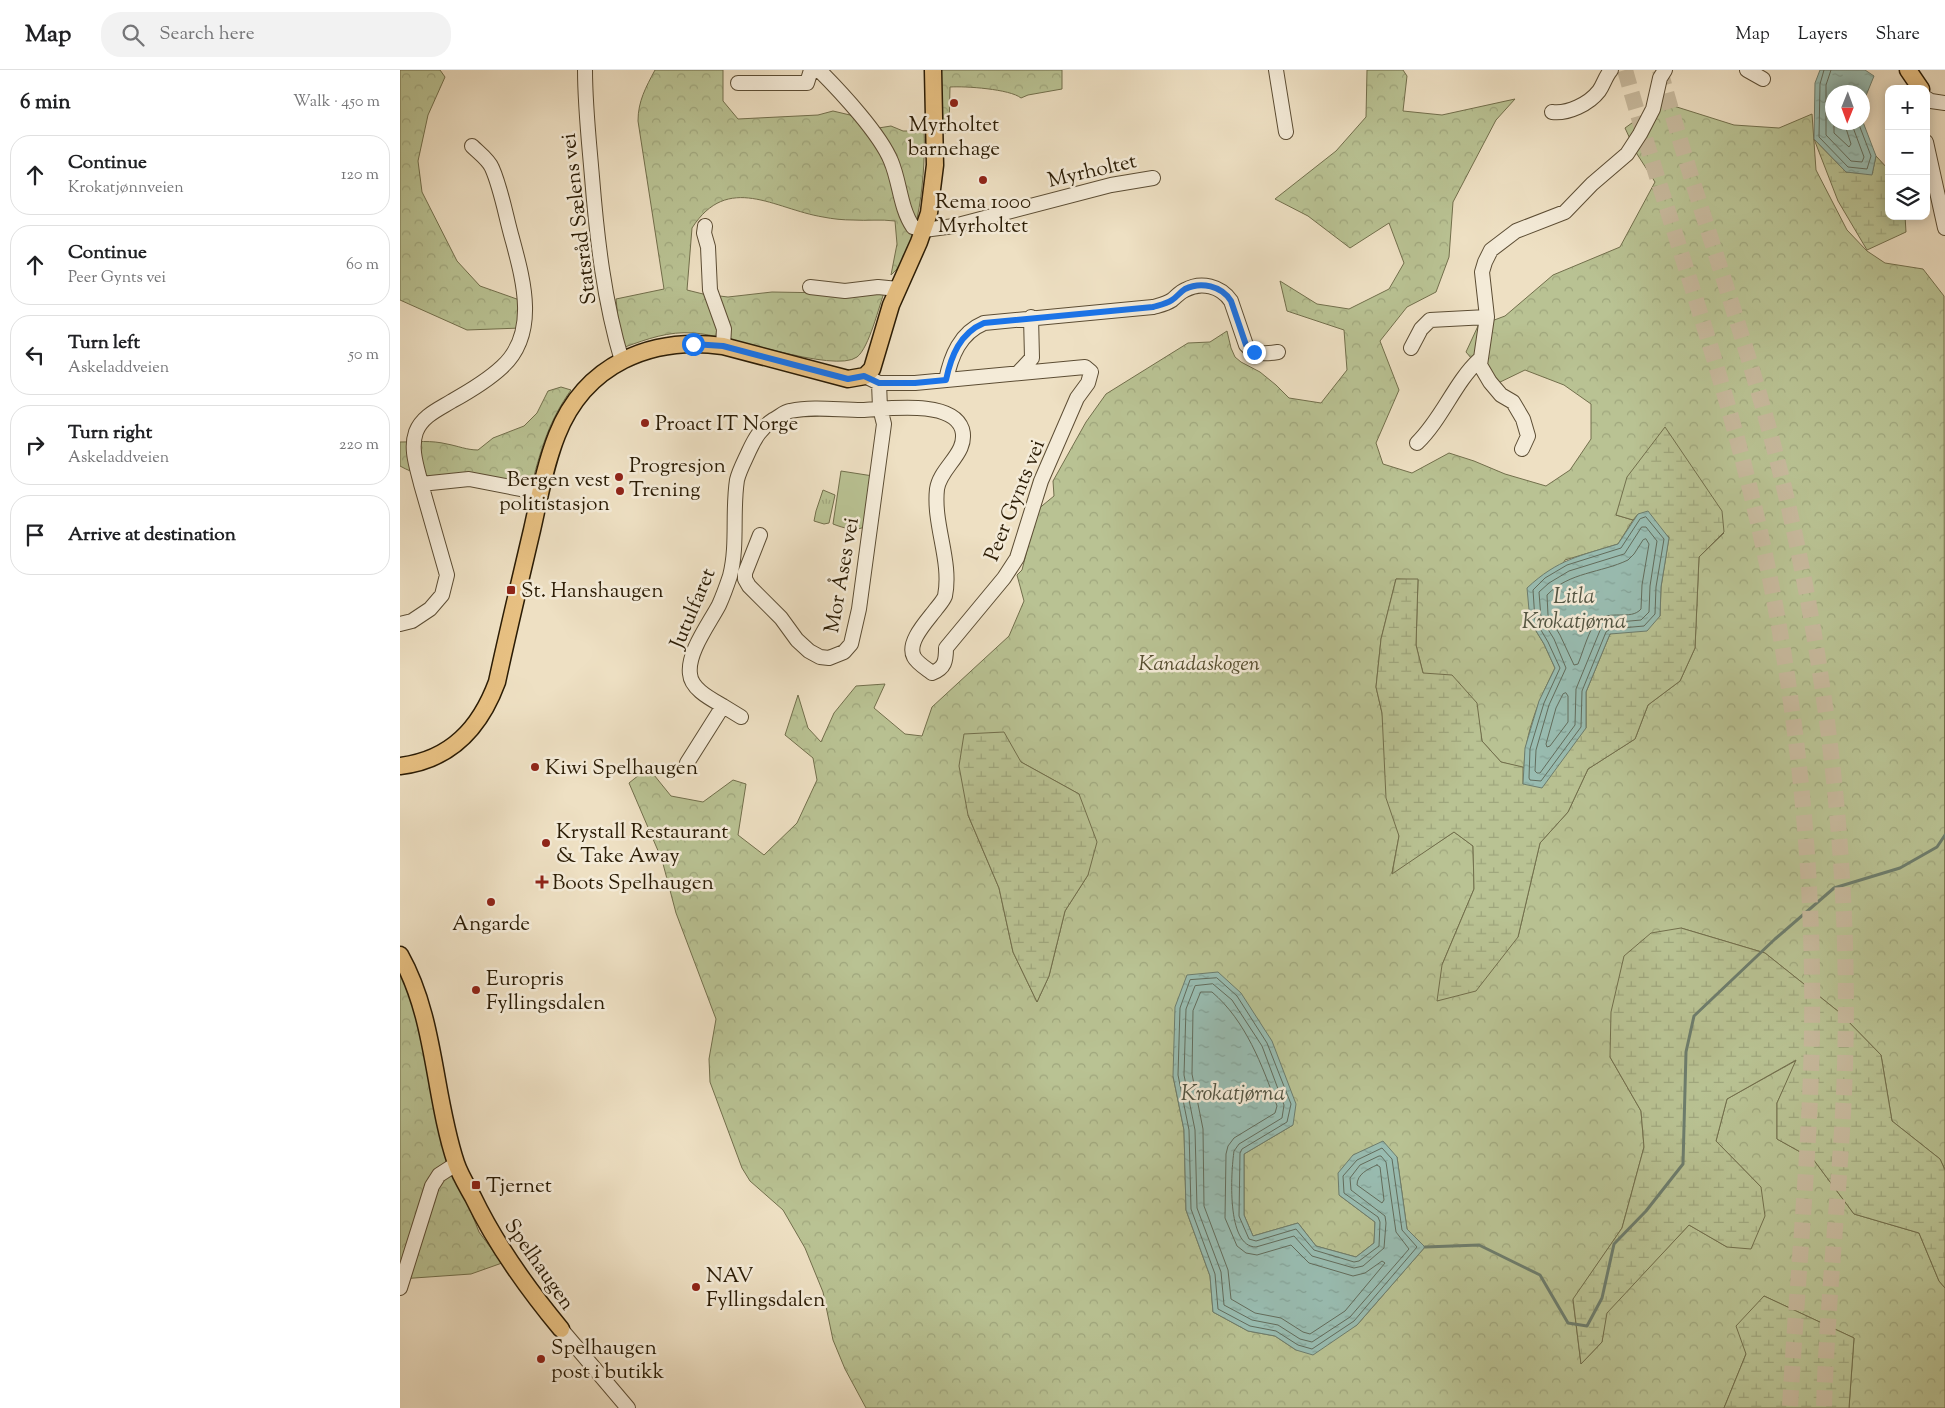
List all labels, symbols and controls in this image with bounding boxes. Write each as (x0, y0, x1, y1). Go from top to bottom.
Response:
search box (101, 12, 451, 57)
text: Map (25, 18, 71, 52)
icon: search (119, 21, 147, 49)
text: Search here (159, 21, 255, 48)
text: Map (1735, 22, 1770, 48)
text: Layers (1798, 22, 1848, 48)
text: Share (1876, 22, 1920, 48)
north arrow (1825, 85, 1870, 130)
map controls (1885, 85, 1930, 220)
button: + (1885, 85, 1930, 130)
text: 6 min (20, 88, 71, 118)
text: Walk · 450 m (293, 91, 380, 114)
marker: Myrholtet barnehage (948, 97, 960, 109)
place label: Myrholtet barnehage (908, 111, 1000, 165)
button: − (1885, 130, 1930, 175)
street label: Statsråd Sælens vei (555, 131, 605, 306)
street label: Myrholtet (1045, 147, 1140, 197)
text: Continue (68, 150, 147, 177)
icon: ahead (21, 161, 49, 189)
text: 120 m (341, 164, 379, 187)
marker: Rema 1000 Myrholtet (977, 174, 989, 186)
button: layers (1885, 175, 1930, 220)
text: Krokatjønnveien (68, 177, 184, 200)
place label: Rema 1000 Myrholtet (935, 188, 1031, 242)
text: Continue (68, 240, 147, 267)
icon: ahead (21, 251, 49, 279)
text: 60 m (346, 254, 379, 277)
text: Peer Gynts vei (68, 267, 166, 290)
text: Turn left (68, 330, 140, 357)
route start (682, 333, 705, 356)
icon: left (21, 341, 49, 369)
route end (1243, 341, 1266, 364)
text: 50 m (348, 344, 379, 367)
text: Askeladdveien (68, 357, 169, 380)
place label: Proact IT Norge (655, 410, 798, 440)
marker: Proact IT Norge (639, 417, 651, 429)
text: Turn right (68, 420, 152, 447)
icon: right (21, 431, 49, 459)
text: 220 m (339, 434, 379, 457)
street label: Peer Gynts vei (978, 435, 1054, 566)
text: Askeladdveien (68, 447, 169, 470)
place label: Progresjon Trening (629, 452, 726, 506)
place label: Bergen vest politistasjon (499, 466, 610, 520)
marker: Progresjon Trening (613, 471, 625, 483)
marker: Bergen vest politistasjon (614, 485, 626, 497)
street label: Mor Åses vei (818, 515, 868, 635)
icon: arrive (21, 521, 49, 549)
text: Arrive at destination (68, 522, 236, 549)
street label: Jutulfaret (663, 564, 724, 655)
place label: St. Hanshaugen (521, 577, 664, 607)
water label: Litla Krokatjørna (1522, 582, 1626, 639)
marker: St. Hanshaugen (505, 584, 517, 596)
park label: Kanadaskogen (1138, 650, 1260, 680)
place label: Kiwi Spelhaugen (545, 754, 698, 784)
marker: Kiwi Spelhaugen (529, 761, 541, 773)
place label: Krystall Restaurant & Take Away (556, 818, 729, 872)
marker: Krystall Restaurant & Take Away (540, 837, 552, 849)
place label: Boots Spelhaugen (552, 869, 714, 899)
marker: Boots Spelhaugen (536, 876, 548, 888)
marker: Angarde (485, 896, 497, 908)
place label: Angarde (452, 910, 530, 940)
place label: Europris Fyllingsdalen (486, 965, 605, 1019)
marker: Europris Fyllingsdalen (470, 984, 482, 996)
water label: Krokatjørna (1181, 1079, 1285, 1111)
place label: Tjernet (486, 1172, 552, 1202)
marker: Tjernet (470, 1179, 482, 1191)
street label: Spelhaugen (496, 1213, 581, 1317)
place label: NAV Fyllingsdalen (706, 1262, 825, 1316)
marker: NAV Fyllingsdalen (690, 1281, 702, 1293)
place label: Spelhaugen post i butikk (551, 1334, 665, 1388)
marker: Spelhaugen post i butikk (535, 1353, 547, 1365)

